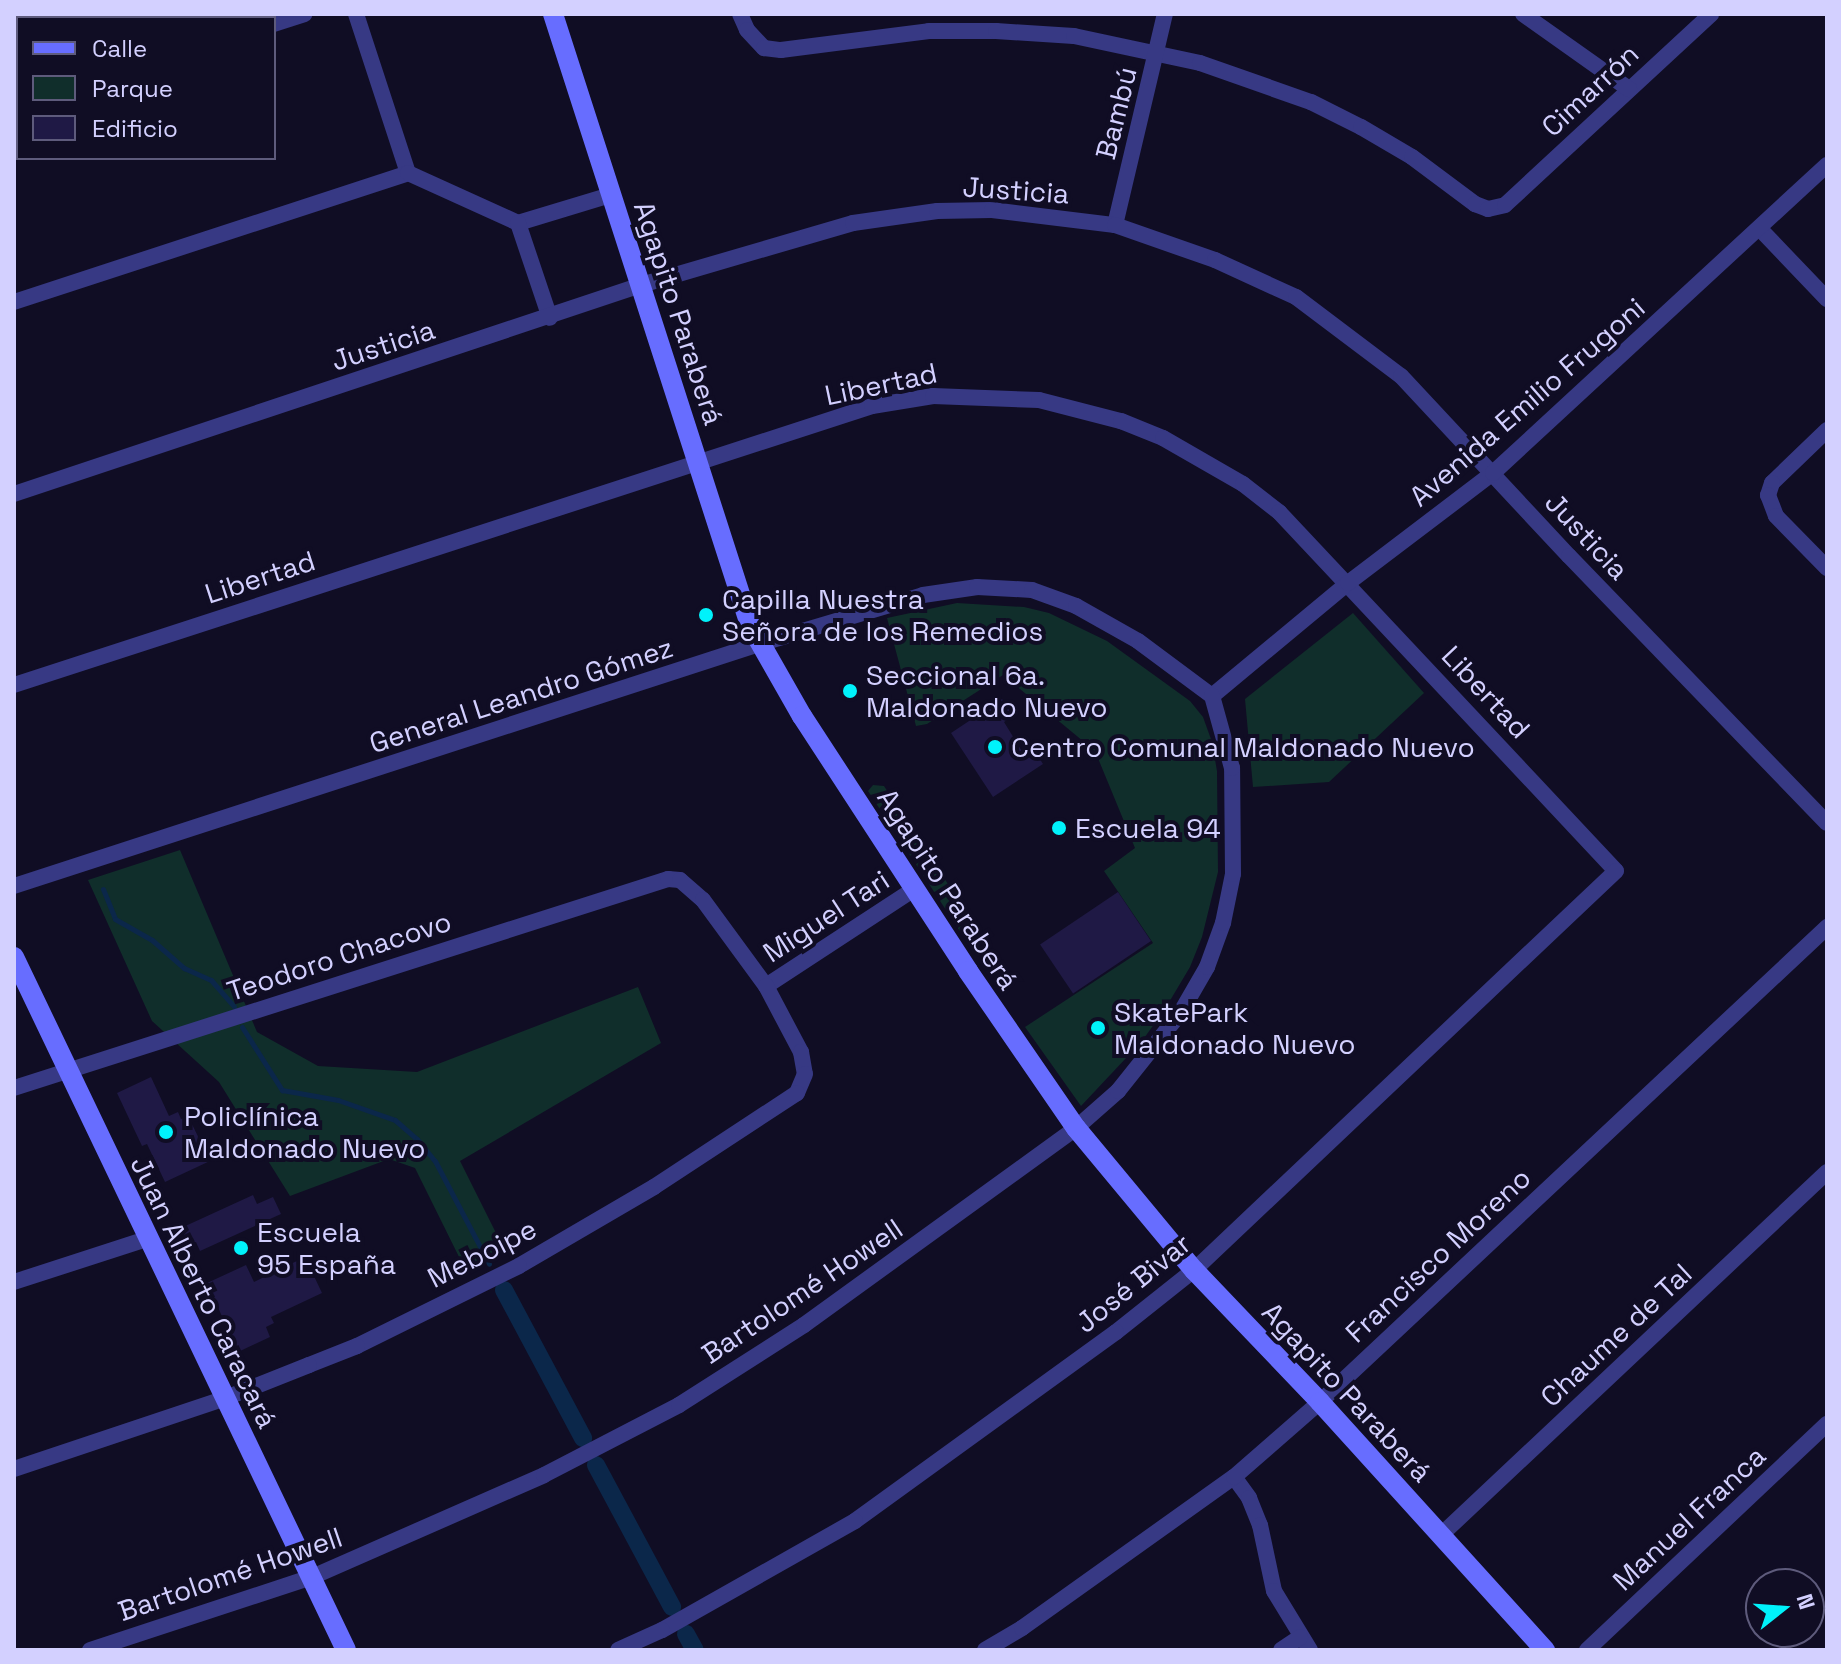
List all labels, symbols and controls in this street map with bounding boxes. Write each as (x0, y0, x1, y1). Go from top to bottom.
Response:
legend (16, 16, 276, 160)
text: Calle (92, 33, 147, 64)
street label: Cimarrón (1535, 37, 1645, 143)
street label: Bambú (1088, 63, 1144, 163)
text: Parque (92, 73, 173, 104)
text: Edificio (92, 113, 178, 144)
street label: Justicia (961, 170, 1071, 210)
street label: Agapito Paraberá (627, 197, 731, 429)
street label: Avenida Emilio Frugoni (1403, 291, 1651, 513)
street label: Justicia (327, 312, 439, 378)
street label: Libertad (822, 356, 940, 412)
street label: Justicia (1538, 485, 1636, 587)
street label: Libertad (201, 543, 319, 611)
place label: Capilla Nuestra Señora de los Remedios (722, 582, 1043, 648)
marker: Capilla Nuestra Señora de los Remedios (697, 606, 715, 624)
street label: General Leandro Gómez (365, 630, 677, 760)
street label: Libertad (1435, 639, 1537, 745)
place label: Seccional 6a. Maldonado Nuevo (866, 658, 1107, 724)
marker: Seccional 6a. Maldonado Nuevo (841, 682, 859, 700)
place label: Centro Comunal Maldonado Nuevo (1011, 730, 1475, 764)
marker: Centro Comunal Maldonado Nuevo (986, 738, 1004, 756)
street label: Agapito Paraberá (870, 782, 1026, 996)
place label: Escuela 94 (1075, 811, 1221, 845)
marker: Escuela 94 (1050, 819, 1068, 837)
street label: Miguel Tari (756, 863, 896, 969)
street label: Teodoro Chacovo (223, 904, 455, 1008)
place label: SkatePark Maldonado Nuevo (1114, 995, 1355, 1061)
marker: SkatePark Maldonado Nuevo (1089, 1019, 1107, 1037)
place label: Policlínica Maldonado Nuevo (184, 1099, 425, 1165)
marker: Policlínica Maldonado Nuevo (155, 1121, 177, 1143)
street label: Juan Alberto Caracará (123, 1150, 285, 1434)
street label: Francisco Moreno (1339, 1161, 1537, 1349)
street label: Meboipe (422, 1211, 542, 1295)
street label: Bartolomé Howell (695, 1211, 909, 1371)
place label: Escuela 95 España (257, 1215, 396, 1281)
street label: José Bivar (1069, 1226, 1197, 1340)
marker: Escuela 95 España (232, 1239, 250, 1257)
street label: Chaume de Tal (1533, 1256, 1699, 1414)
street label: Agapito Paraberá (1255, 1295, 1439, 1489)
street label: Manuel Franca (1606, 1439, 1772, 1597)
street label: Bartolomé Howell (114, 1520, 346, 1628)
north arrow (1745, 1568, 1825, 1648)
text: N (1790, 1590, 1822, 1613)

